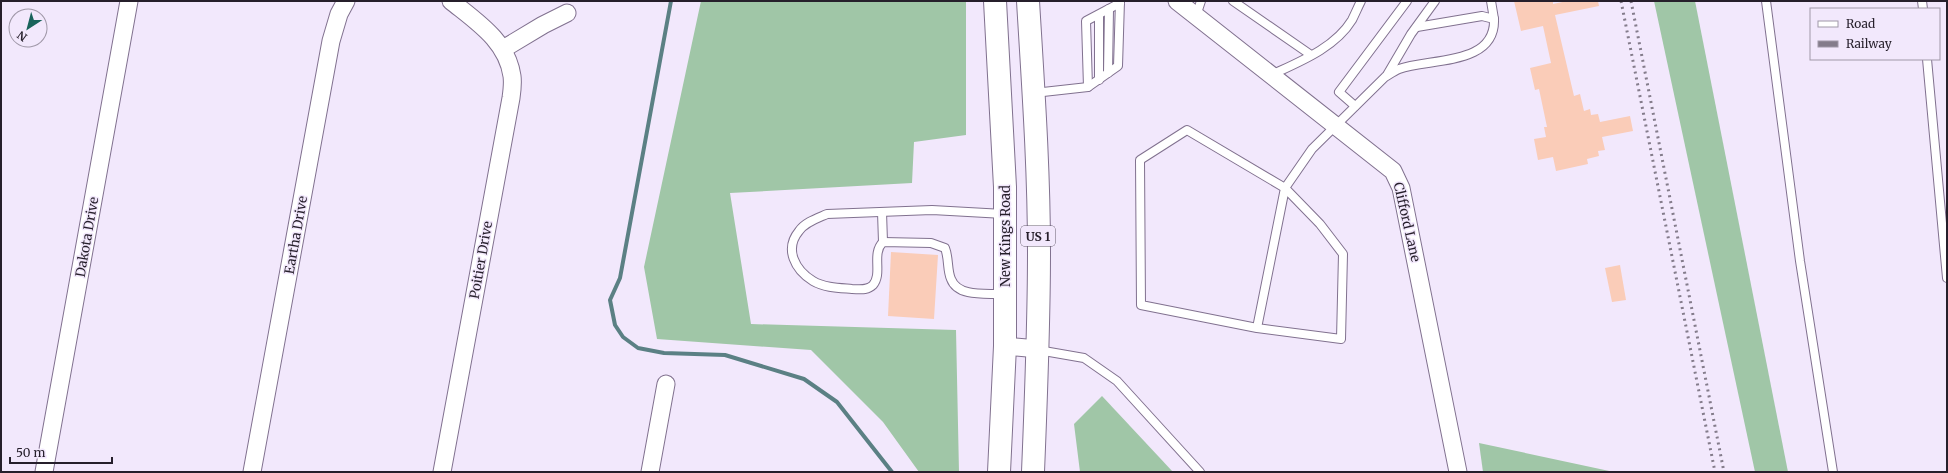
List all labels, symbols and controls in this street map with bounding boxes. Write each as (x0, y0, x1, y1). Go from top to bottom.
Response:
north arrow (8, 8, 48, 48)
legend (1810, 8, 1940, 60)
text: Road (1846, 16, 1875, 31)
text: N (14, 28, 30, 44)
text: Railway (1846, 36, 1892, 51)
street label: Clifford Lane (1390, 181, 1424, 264)
street label: New Kings Road (997, 185, 1014, 287)
street label: Eartha Drive (281, 194, 311, 275)
street label: Dakota Drive (72, 195, 102, 278)
street label: Poitier Drive (466, 220, 496, 300)
road number: US 1 (1021, 226, 1055, 246)
scale bar (10, 439, 112, 465)
text: 50 m (16, 445, 45, 460)

